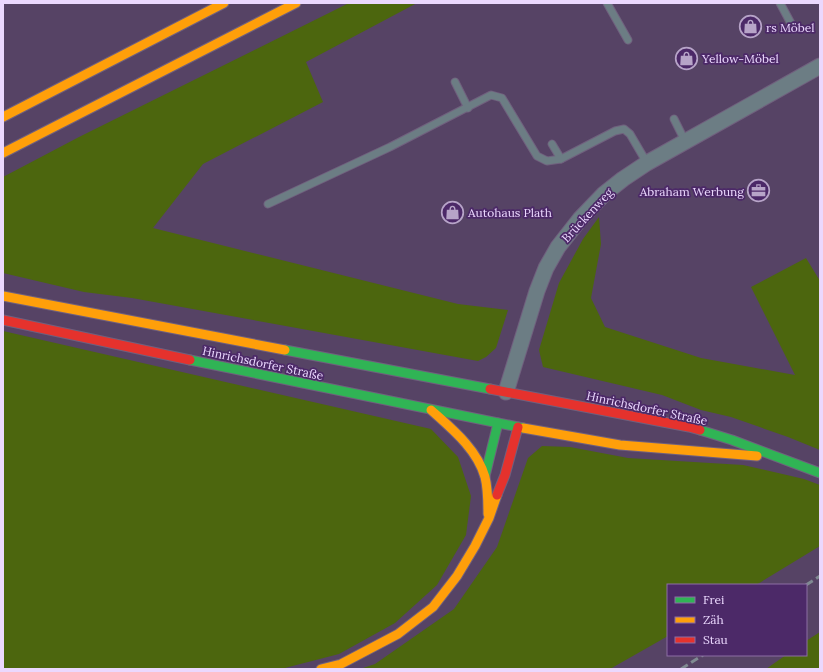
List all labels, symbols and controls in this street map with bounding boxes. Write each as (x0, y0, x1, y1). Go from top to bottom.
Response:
shop icon: rs Möbel (737, 14, 763, 40)
place label: rs Möbel (766, 20, 815, 35)
shop icon: Yellow-Möbel (674, 45, 700, 71)
place label: Yellow-Möbel (701, 51, 779, 66)
office icon: Abraham Werbung (746, 178, 772, 204)
place label: Abraham Werbung (639, 184, 744, 199)
street label: Brückenweg (558, 185, 616, 245)
shop icon: Autohaus Plath (440, 199, 466, 225)
place label: Autohaus Plath (467, 205, 552, 220)
street label: Hinrichsdorfer Straße (201, 343, 325, 383)
street label: Hinrichsdorfer Straße (585, 388, 709, 428)
legend (667, 584, 807, 656)
text: Frei (703, 592, 724, 607)
text: Zäh (703, 612, 724, 627)
text: Stau (703, 632, 728, 647)

